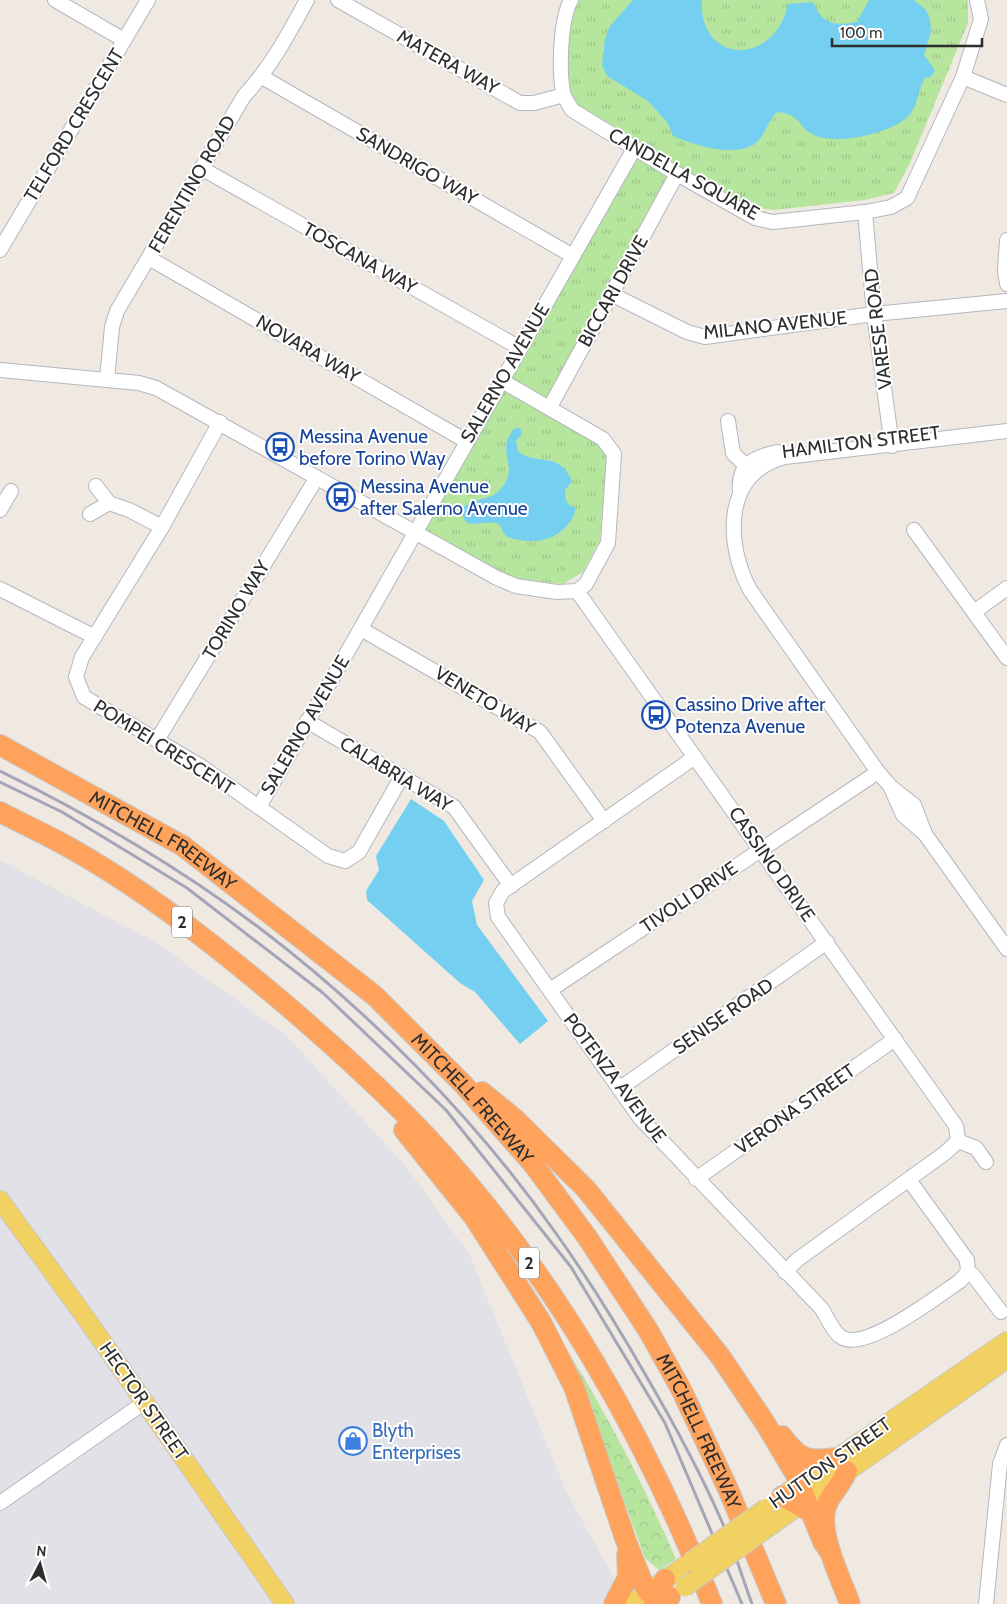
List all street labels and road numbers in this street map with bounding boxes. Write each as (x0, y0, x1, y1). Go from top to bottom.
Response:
street label: MATERA WAY (393, 25, 503, 99)
street label: TELFORD CRESCENT (19, 44, 129, 206)
street label: FERENTINO ROAD (143, 111, 241, 257)
street label: SANDRIGO WAY (352, 122, 482, 210)
street label: CANDELLA SQUARE (605, 123, 763, 225)
street label: TOSCANA WAY (299, 217, 421, 299)
street label: BICCARI DRIVE (573, 231, 653, 351)
street label: VARESE ROAD (859, 267, 897, 391)
street label: SALERNO AVENUE (456, 299, 554, 447)
street label: MILANO AVENUE (702, 306, 848, 344)
street label: NOVARA WAY (252, 310, 364, 388)
street label: HAMILTON STREET (781, 421, 941, 463)
street label: TORINO WAY (197, 556, 275, 664)
street label: SALERNO AVENUE (256, 651, 354, 799)
street label: VENETO WAY (431, 661, 540, 739)
street label: POMPEI CRESCENT (89, 694, 239, 800)
street label: CALABRIA WAY (336, 731, 456, 817)
street label: MITCHELL FREEWAY (86, 785, 241, 895)
street label: CASSINO DRIVE (724, 802, 820, 926)
street label: TIVOLI DRIVE (636, 856, 742, 938)
road number: 2 (172, 906, 192, 938)
street label: SENISE ROAD (668, 973, 778, 1059)
street label: POTENZA AVENUE (559, 1009, 671, 1147)
street label: MITCHELL FREEWAY (407, 1028, 539, 1168)
street label: VERONA STREET (730, 1059, 860, 1159)
road number: 2 (519, 1248, 539, 1278)
street label: HECTOR STREET (95, 1337, 193, 1465)
street label: MITCHELL FREEWAY (652, 1349, 747, 1512)
street label: HUTTON STREET (765, 1413, 895, 1513)

